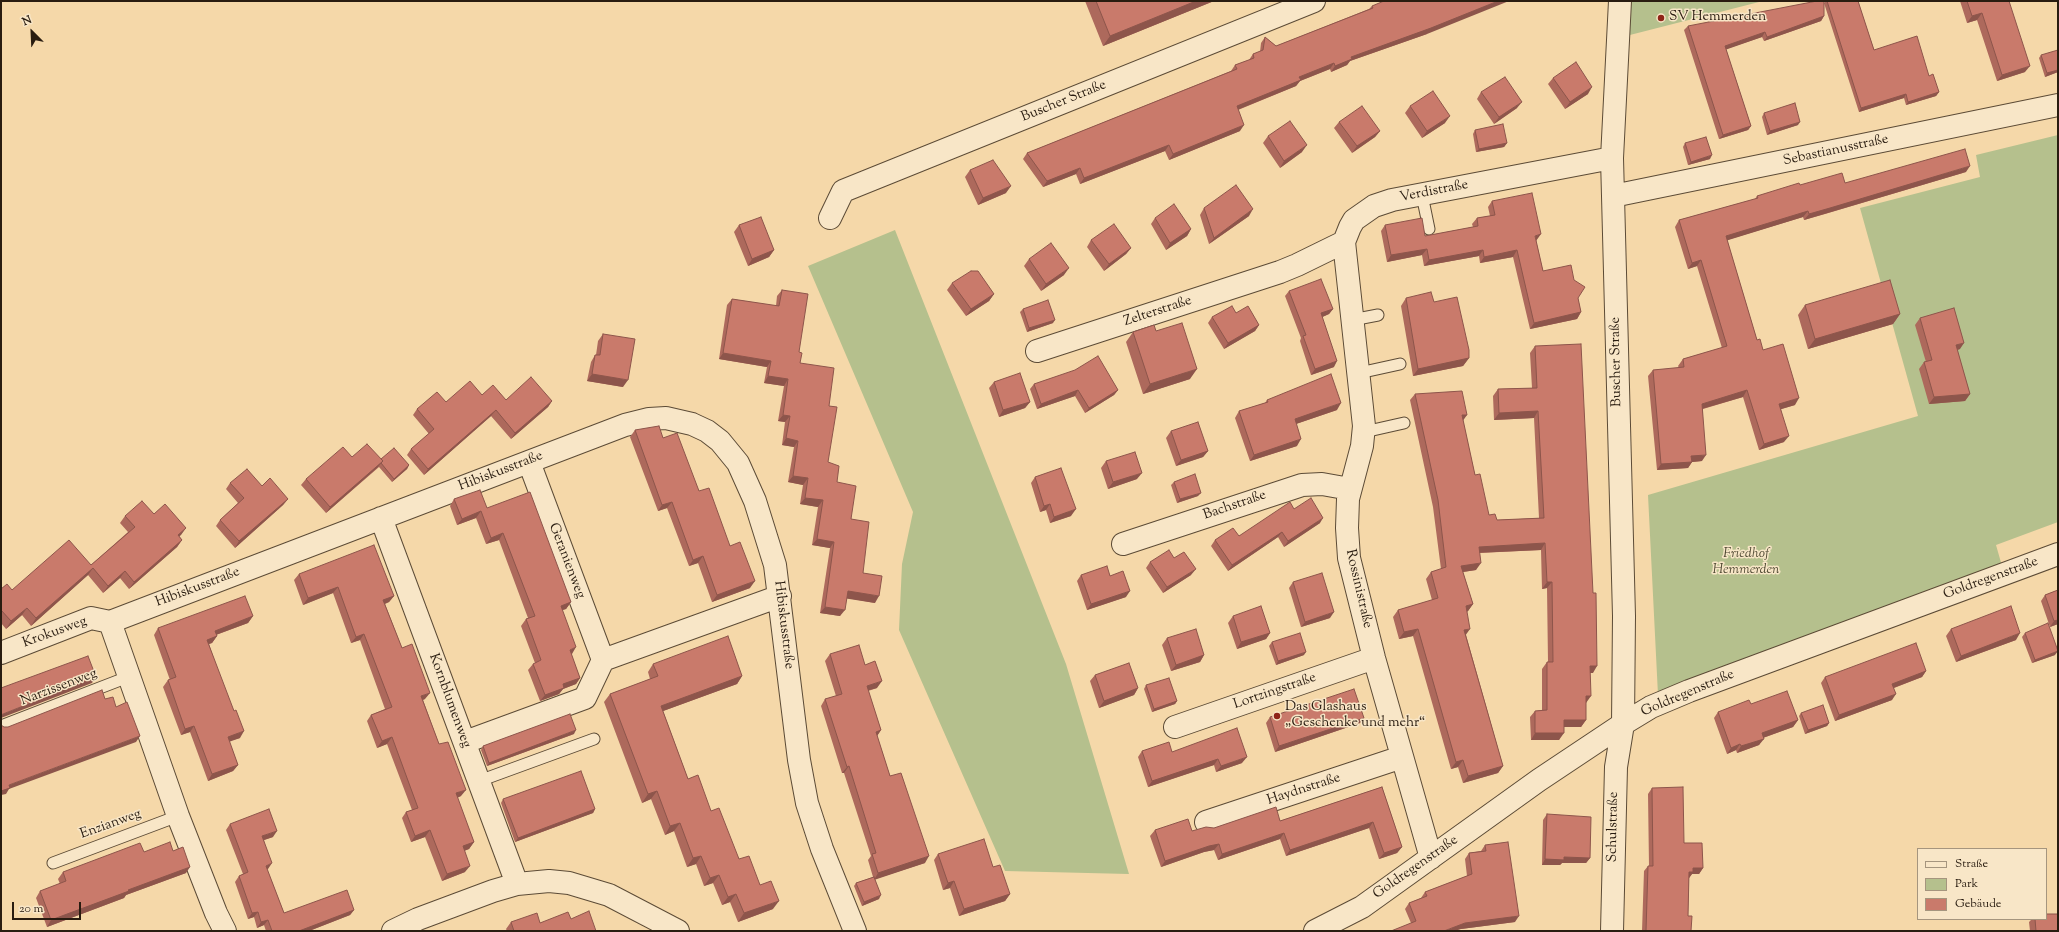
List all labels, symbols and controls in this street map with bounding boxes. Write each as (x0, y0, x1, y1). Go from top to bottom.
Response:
place label: SV Hemmerden (1669, 10, 1766, 26)
north arrow (12, 12, 52, 52)
text: N (20, 12, 34, 30)
marker: SV Hemmerden (1656, 13, 1666, 23)
street label: Buscher Straße (1019, 77, 1109, 127)
street label: Sebastianusstraße (1782, 132, 1890, 170)
street label: Verdistraße (1398, 177, 1470, 207)
street label: Zelterstraße (1122, 293, 1194, 331)
street label: Buscher Straße (1608, 317, 1626, 407)
street label: Hibiskusstraße (457, 448, 545, 496)
street label: Bachstraße (1201, 487, 1269, 525)
street label: Geranienweg (544, 521, 588, 601)
park label: Friedhof Hemmerden (1713, 547, 1779, 580)
street label: Rossinistraße (1341, 548, 1375, 630)
street label: Goldregenstraße (1941, 554, 2041, 604)
street label: Hibiskusstraße (154, 564, 242, 612)
street label: Hibiskusstraße (769, 580, 797, 670)
street label: Krokusweg (21, 614, 89, 652)
street label: Kornblumenweg (424, 652, 474, 750)
street label: Narzissenweg (18, 666, 100, 710)
street label: Goldregenstraße (1639, 667, 1737, 721)
street label: Lortzingstraße (1231, 670, 1319, 714)
place label: Das Glashaus „Geschenke und mehr“ (1285, 700, 1425, 732)
marker: Das Glashaus „Geschenke und mehr“ (1272, 711, 1282, 721)
street label: Haydnstraße (1265, 770, 1343, 810)
street label: Schulstraße (1605, 792, 1623, 862)
street label: Enzianweg (78, 806, 144, 844)
street label: Goldregenstraße (1370, 832, 1462, 904)
legend (1917, 848, 2047, 920)
text: Straße (1955, 855, 1988, 873)
text: Park (1955, 875, 1978, 893)
scale bar (14, 894, 83, 920)
text: Gebäude (1955, 895, 2001, 913)
text: 20 m (19, 900, 43, 918)

